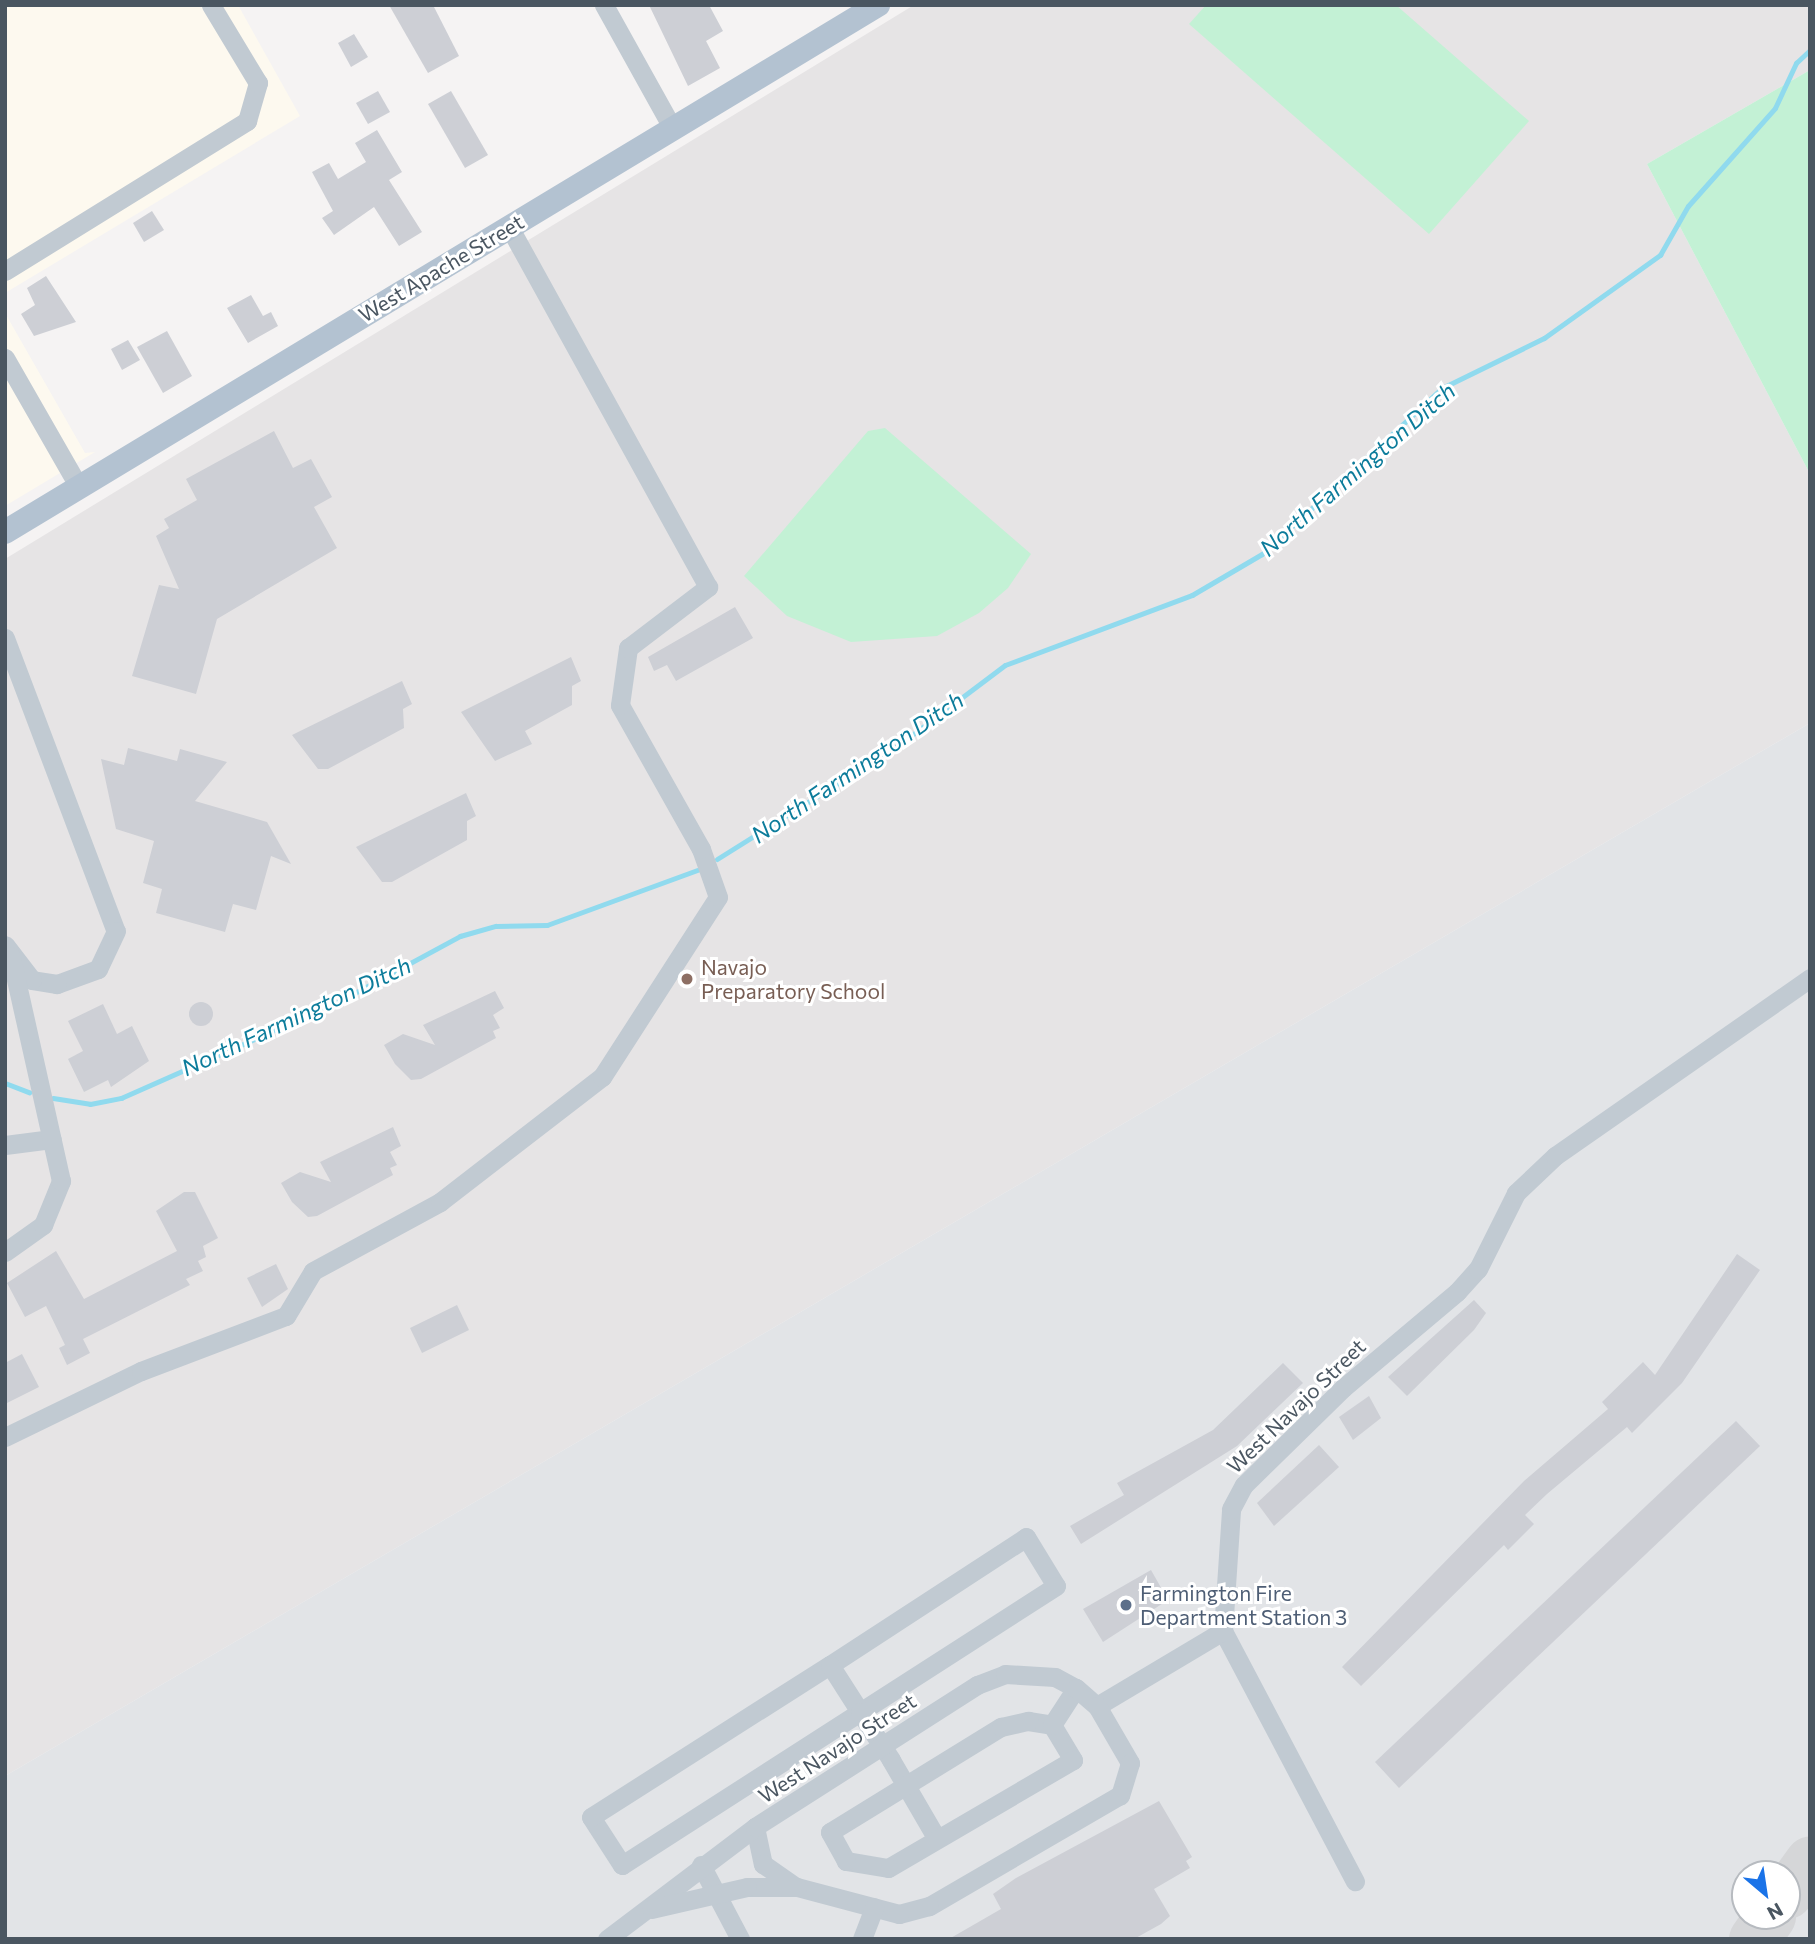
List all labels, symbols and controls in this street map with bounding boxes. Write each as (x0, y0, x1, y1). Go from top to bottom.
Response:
street label: West Apache Street (354, 209, 528, 327)
water label: North Farmington Ditch (1254, 377, 1460, 561)
water label: North Farmington Ditch (746, 686, 968, 848)
water label: North Farmington Ditch (177, 951, 415, 1081)
place label: Navajo Preparatory School (701, 954, 885, 1004)
marker: Navajo Preparatory School (679, 971, 695, 987)
street label: West Navajo Street (1222, 1334, 1370, 1478)
place label: Farmington Fire Department Station 3 (1140, 1580, 1347, 1630)
marker: Farmington Fire Department Station 3 (1118, 1597, 1134, 1613)
street label: West Navajo Street (754, 1688, 920, 1808)
north arrow (1731, 1860, 1801, 1930)
text: N (1764, 1899, 1787, 1926)

